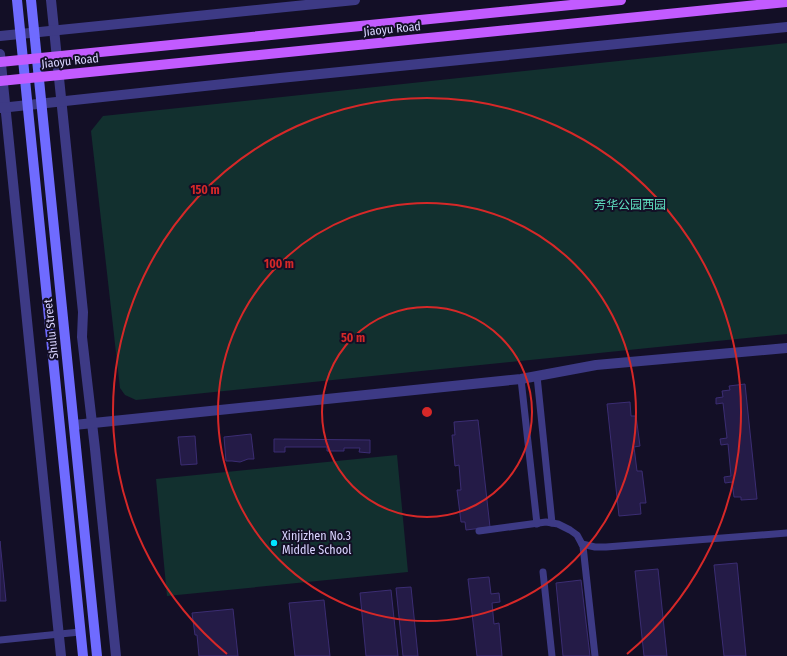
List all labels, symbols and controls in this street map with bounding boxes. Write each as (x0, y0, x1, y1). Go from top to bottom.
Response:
street label: Jiaoyu Road (363, 19, 421, 39)
street label: Jiaoyu Road (41, 51, 99, 71)
text: 150 m (190, 183, 220, 197)
park label: 芳华公园西园 (594, 198, 666, 212)
text: 100 m (264, 257, 294, 271)
street label: Shulu Street (41, 298, 61, 360)
text: 50 m (341, 331, 365, 345)
centre of rings (420, 405, 434, 419)
place label: Xinjizhen No.3 Middle School (282, 529, 351, 557)
marker: Xinjizhen No.3 Middle School (269, 538, 279, 548)

